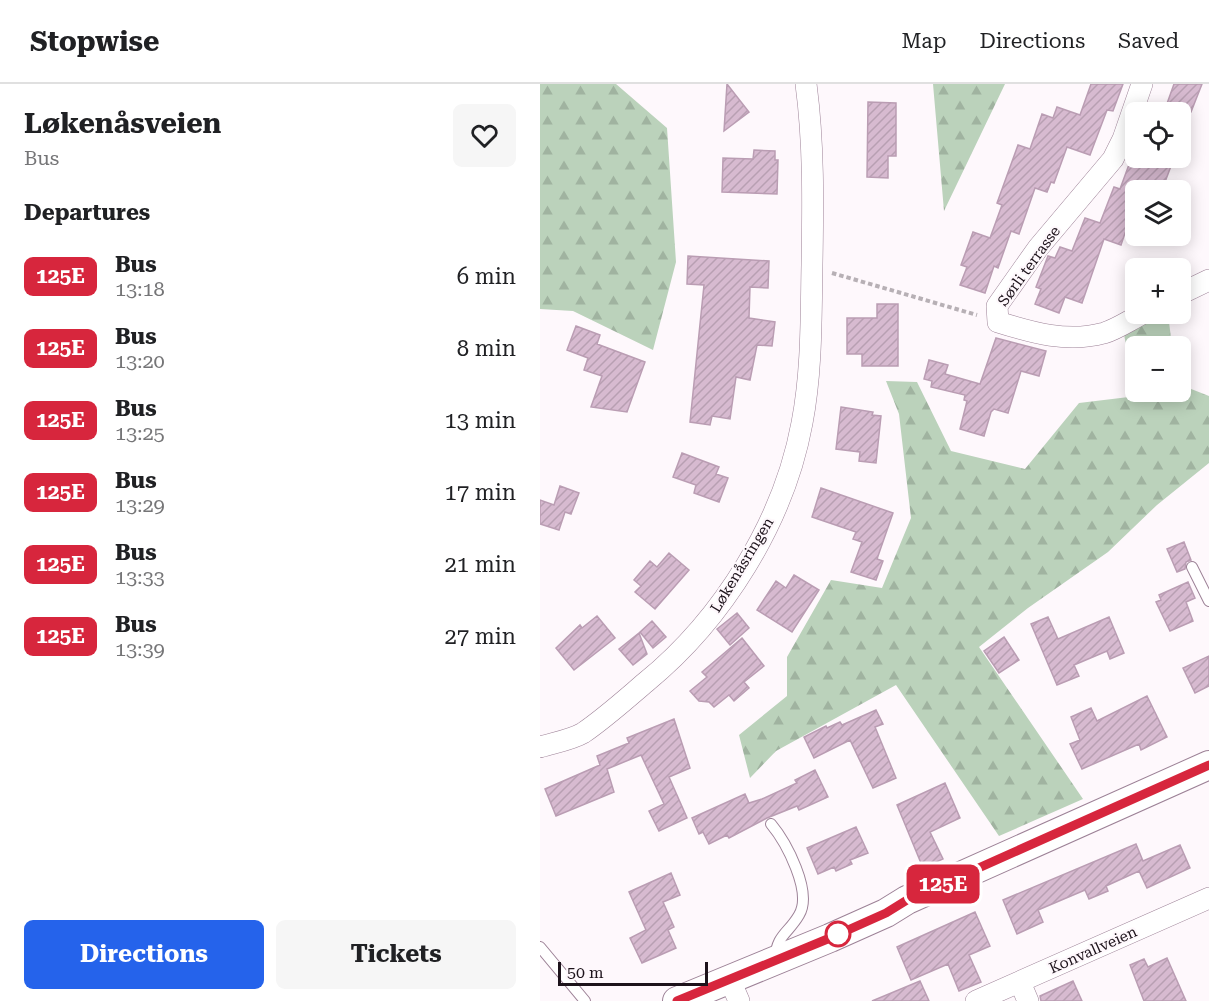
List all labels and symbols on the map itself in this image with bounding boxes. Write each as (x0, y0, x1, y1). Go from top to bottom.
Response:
street label: Sørli terrasse (994, 222, 1064, 310)
street label: Løkenåsringen (707, 514, 778, 616)
line badge: 125E (901, 864, 985, 904)
unlabelled marker (825, 921, 851, 947)
street label: Konvallveien (1046, 922, 1140, 977)
scale bar (558, 959, 708, 986)

